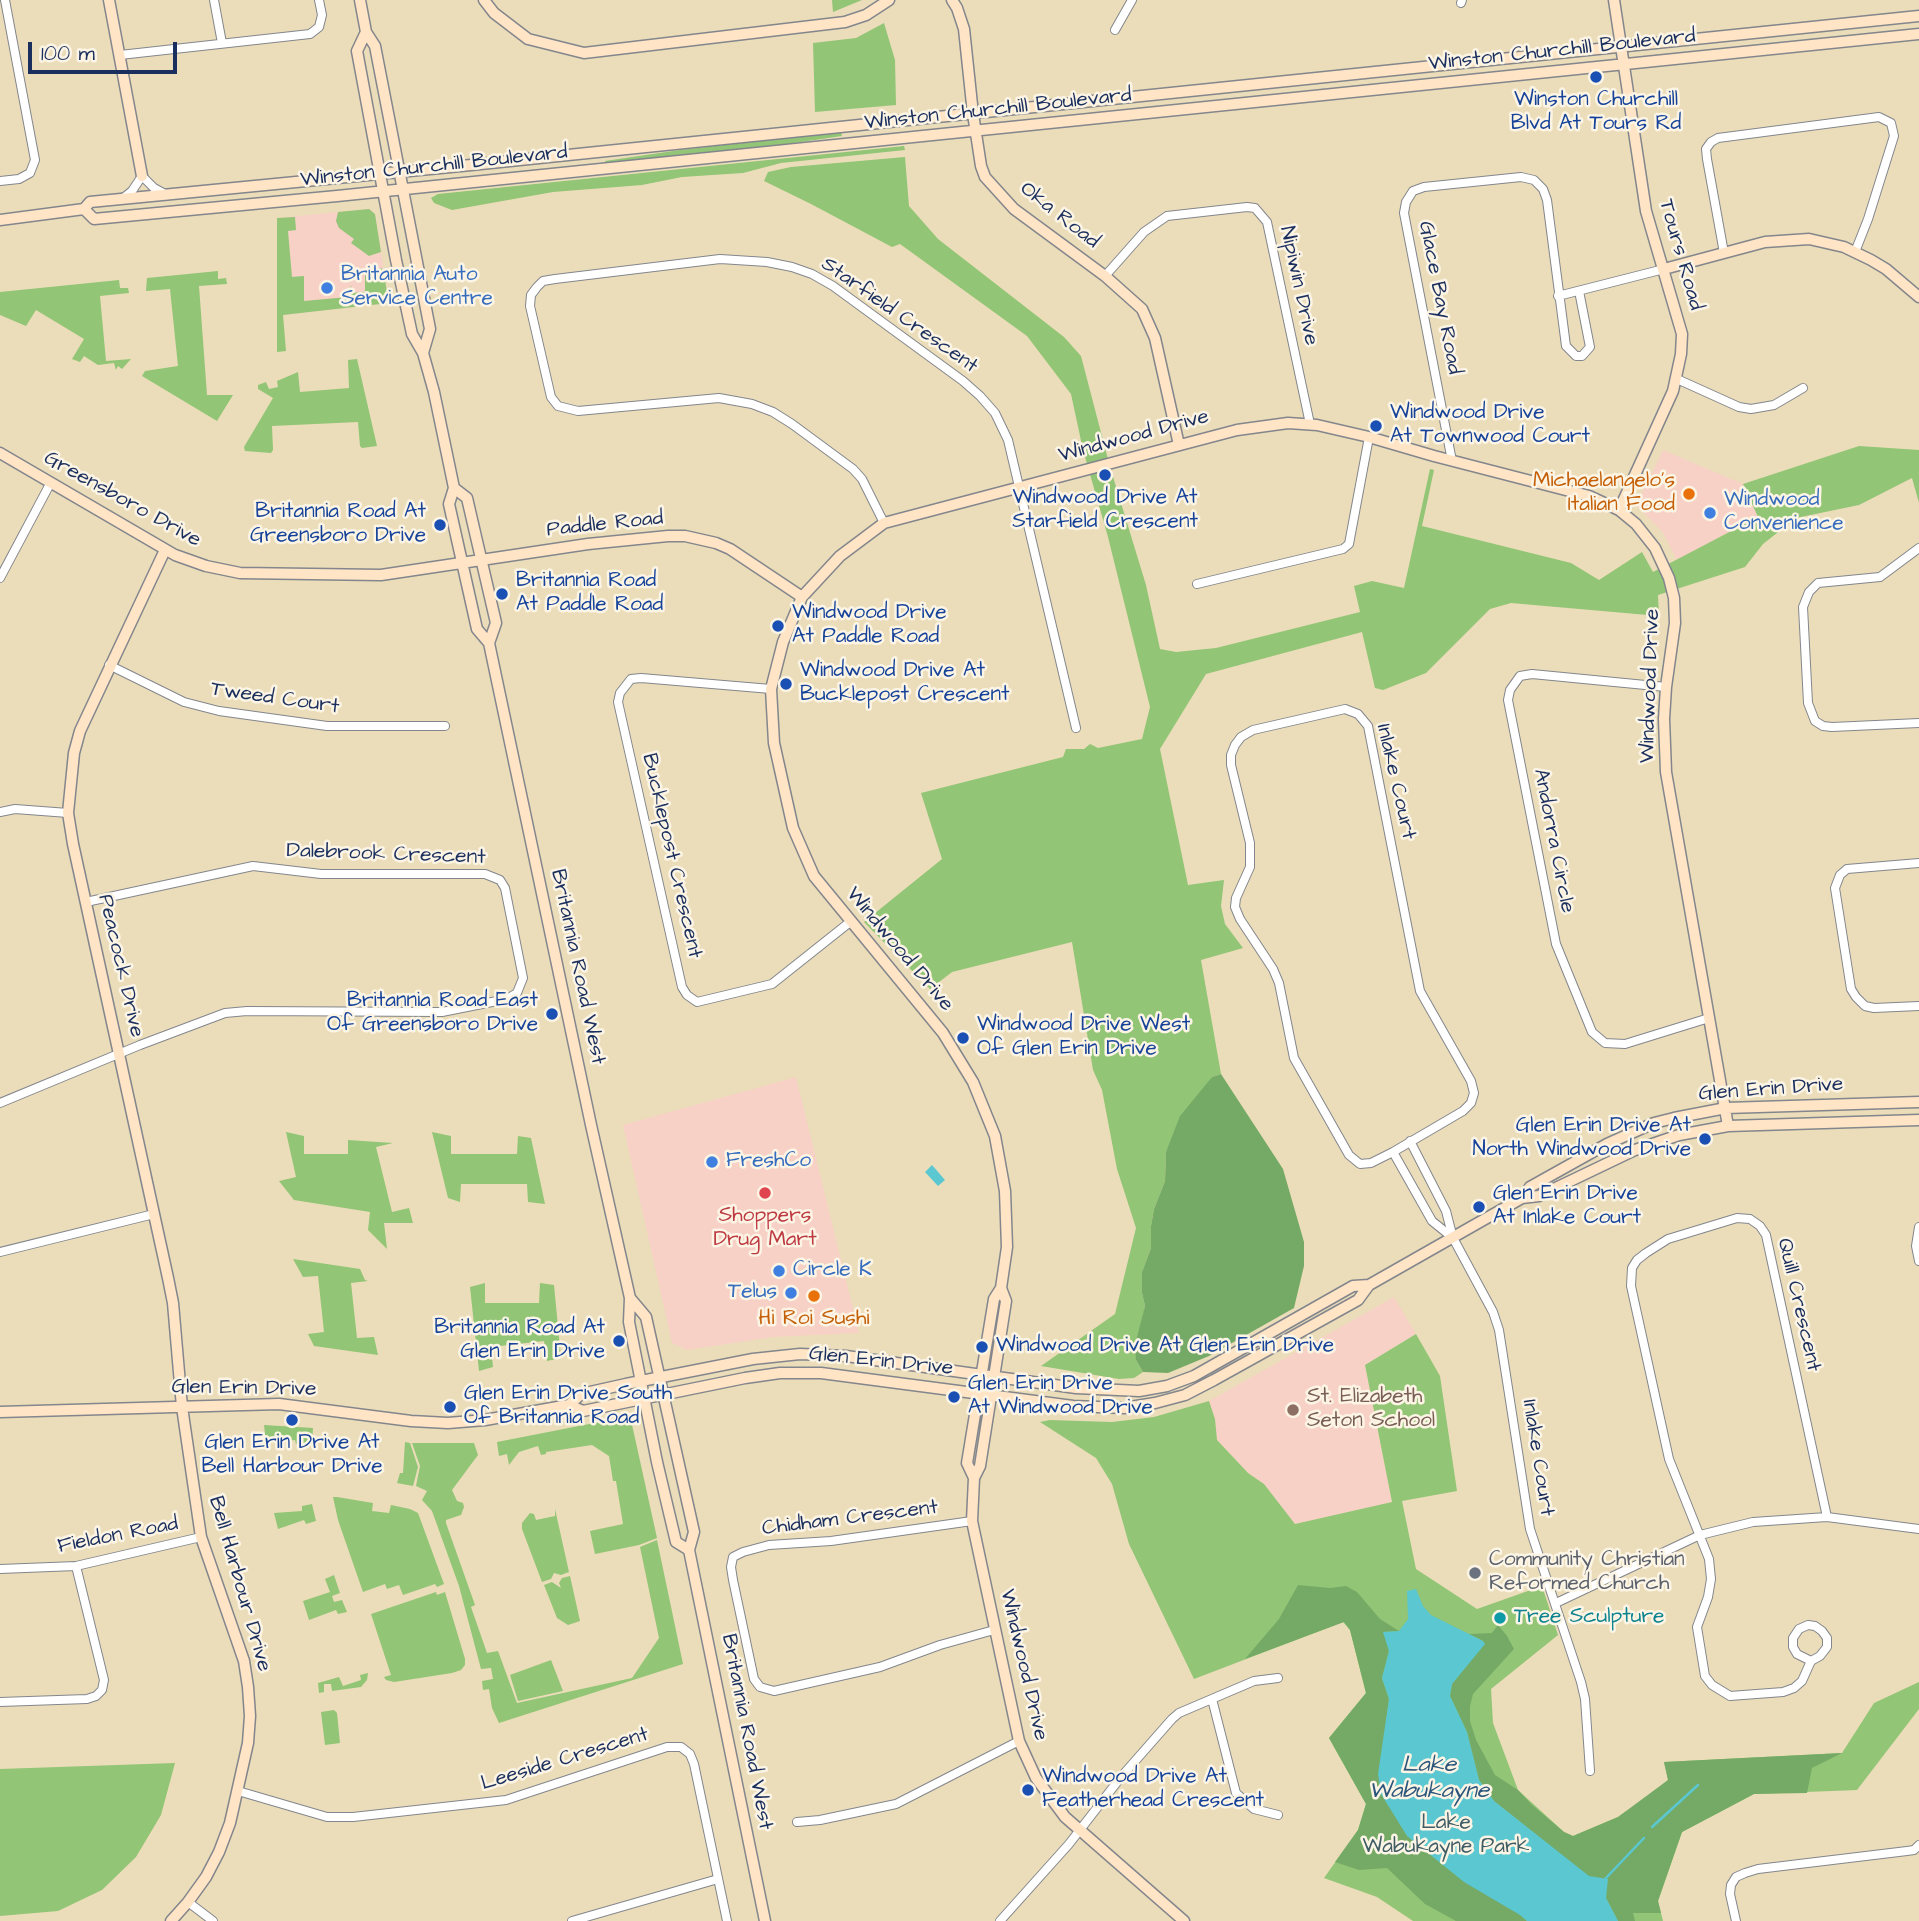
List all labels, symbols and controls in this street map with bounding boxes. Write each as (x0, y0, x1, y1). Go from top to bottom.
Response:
street label: Winston Churchill Boulevard (1427, 24, 1697, 78)
scale bar (32, 28, 180, 72)
text: 100 m (41, 39, 95, 68)
marker: Winston Churchill Blvd At Tours Rd (1588, 69, 1604, 85)
street label: Winston Churchill Boulevard (863, 83, 1133, 137)
place label: Winston Churchill Blvd At Tours Rd (1511, 88, 1681, 138)
street label: Winston Churchill Boulevard (299, 140, 569, 194)
street label: Oka Road (1014, 177, 1104, 255)
street label: Tours Road (1652, 197, 1708, 313)
street label: Glace Bay Road (1412, 219, 1466, 377)
street label: Nipiwin Drive (1273, 224, 1323, 348)
street label: Starfield Crescent (816, 252, 982, 380)
place label: Britannia Auto Service Centre (341, 263, 493, 313)
marker: Britannia Auto Service Centre (319, 280, 335, 296)
place label: Windwood Drive At Townwood Court (1390, 401, 1590, 451)
street label: Windwood Drive (1056, 405, 1212, 469)
marker: Windwood Drive At Townwood Court (1368, 418, 1384, 434)
street label: Greensboro Drive (39, 446, 205, 554)
marker: Windwood Drive At Starfield Crescent (1097, 467, 1113, 483)
place label: Michaelangelo's Italian Food (1533, 469, 1675, 519)
place label: Windwood Drive At Starfield Crescent (1012, 486, 1198, 536)
marker: Michaelangelo's Italian Food (1681, 486, 1697, 502)
place label: Windwood Convenience (1724, 488, 1844, 538)
place label: Britannia Road At Greensboro Drive (250, 500, 426, 550)
marker: Windwood Convenience (1702, 505, 1718, 521)
street label: Paddle Road (546, 506, 664, 544)
marker: Britannia Road At Greensboro Drive (432, 517, 448, 533)
place label: Britannia Road At Paddle Road (516, 569, 663, 619)
marker: Britannia Road At Paddle Road (494, 586, 510, 602)
place label: Windwood Drive At Paddle Road (792, 601, 947, 651)
street label: Windwood Drive (1636, 608, 1666, 764)
marker: Windwood Drive At Paddle Road (770, 618, 786, 634)
place label: Windwood Drive At Bucklepost Crescent (800, 659, 1009, 709)
marker: Windwood Drive At Bucklepost Crescent (778, 676, 794, 692)
street label: Tweed Court (209, 678, 341, 720)
street label: Inlake Court (1369, 722, 1421, 842)
street label: Bucklepost Crescent (635, 751, 707, 961)
street label: Andorra Circle (1527, 767, 1579, 915)
street label: Dalebrook Crescent (286, 839, 486, 871)
street label: Britannia Road West (544, 867, 610, 1067)
street label: Windwood Drive (840, 883, 958, 1017)
street label: Peacock Drive (91, 892, 149, 1040)
place label: Britannia Road East Of Greensboro Drive (327, 989, 538, 1039)
marker: Britannia Road East Of Greensboro Drive (544, 1006, 560, 1022)
place label: Windwood Drive West Of Glen Erin Drive (977, 1013, 1190, 1063)
marker: Windwood Drive West Of Glen Erin Drive (955, 1030, 971, 1046)
street label: Glen Erin Drive (1698, 1072, 1844, 1108)
place label: Glen Erin Drive At North Windwood Drive (1473, 1114, 1691, 1164)
marker: Glen Erin Drive At North Windwood Drive (1697, 1131, 1713, 1147)
place label: FreshCo (726, 1149, 811, 1175)
marker: FreshCo (704, 1154, 720, 1170)
place label: Glen Erin Drive At Inlake Court (1493, 1182, 1641, 1232)
marker: Shoppers Drug Mart (757, 1185, 773, 1201)
marker: Glen Erin Drive At Inlake Court (1471, 1199, 1487, 1215)
place label: Shoppers Drug Mart (713, 1204, 817, 1254)
street label: Quill Crescent (1770, 1236, 1826, 1374)
place label: Circle K (793, 1258, 872, 1284)
marker: Circle K (771, 1263, 787, 1279)
place label: Telus (728, 1280, 777, 1306)
marker: Telus (783, 1285, 799, 1301)
marker: Hi Roi Sushi (806, 1288, 822, 1304)
place label: Hi Roi Sushi (759, 1307, 869, 1333)
place label: Britannia Road At Glen Erin Drive (434, 1316, 605, 1366)
marker: Britannia Road At Glen Erin Drive (611, 1333, 627, 1349)
place label: Windwood Drive At Glen Erin Drive (996, 1334, 1334, 1360)
marker: Windwood Drive At Glen Erin Drive (974, 1339, 990, 1355)
street label: Glen Erin Drive (808, 1342, 954, 1382)
place label: Glen Erin Drive At Windwood Drive (968, 1372, 1153, 1422)
street label: Glen Erin Drive (171, 1375, 317, 1403)
place label: Glen Erin Drive South Of Britannia Road (464, 1382, 672, 1432)
place label: St. Elizabeth Seton School (1307, 1385, 1435, 1435)
marker: Glen Erin Drive At Windwood Drive (946, 1389, 962, 1405)
street label: Inlake Court (1515, 1398, 1559, 1518)
marker: Glen Erin Drive South Of Britannia Road (442, 1399, 458, 1415)
marker: St. Elizabeth Seton School (1285, 1402, 1301, 1418)
marker: Glen Erin Drive At Bell Harbour Drive (284, 1412, 300, 1428)
place label: Glen Erin Drive At Bell Harbour Drive (201, 1431, 383, 1481)
street label: Bell Harbour Drive (202, 1493, 276, 1675)
street label: Chidham Crescent (761, 1496, 939, 1542)
street label: Fieldon Road (56, 1512, 180, 1560)
place label: Community Christian Reformed Church (1489, 1548, 1685, 1598)
marker: Community Christian Reformed Church (1467, 1565, 1483, 1581)
street label: Windwood Drive (993, 1587, 1053, 1743)
place label: Tree Sculpture (1514, 1605, 1664, 1631)
marker: Tree Sculpture (1492, 1610, 1508, 1626)
street label: Britannia Road West (715, 1632, 777, 1832)
street label: Leeside Crescent (478, 1723, 652, 1797)
water label: Lake Wabukayne (1369, 1752, 1489, 1806)
place label: Windwood Drive At Featherhead Crescent (1042, 1765, 1264, 1815)
marker: Windwood Drive At Featherhead Crescent (1020, 1782, 1036, 1798)
park label: Lake Wabukayne Park (1363, 1811, 1529, 1861)

